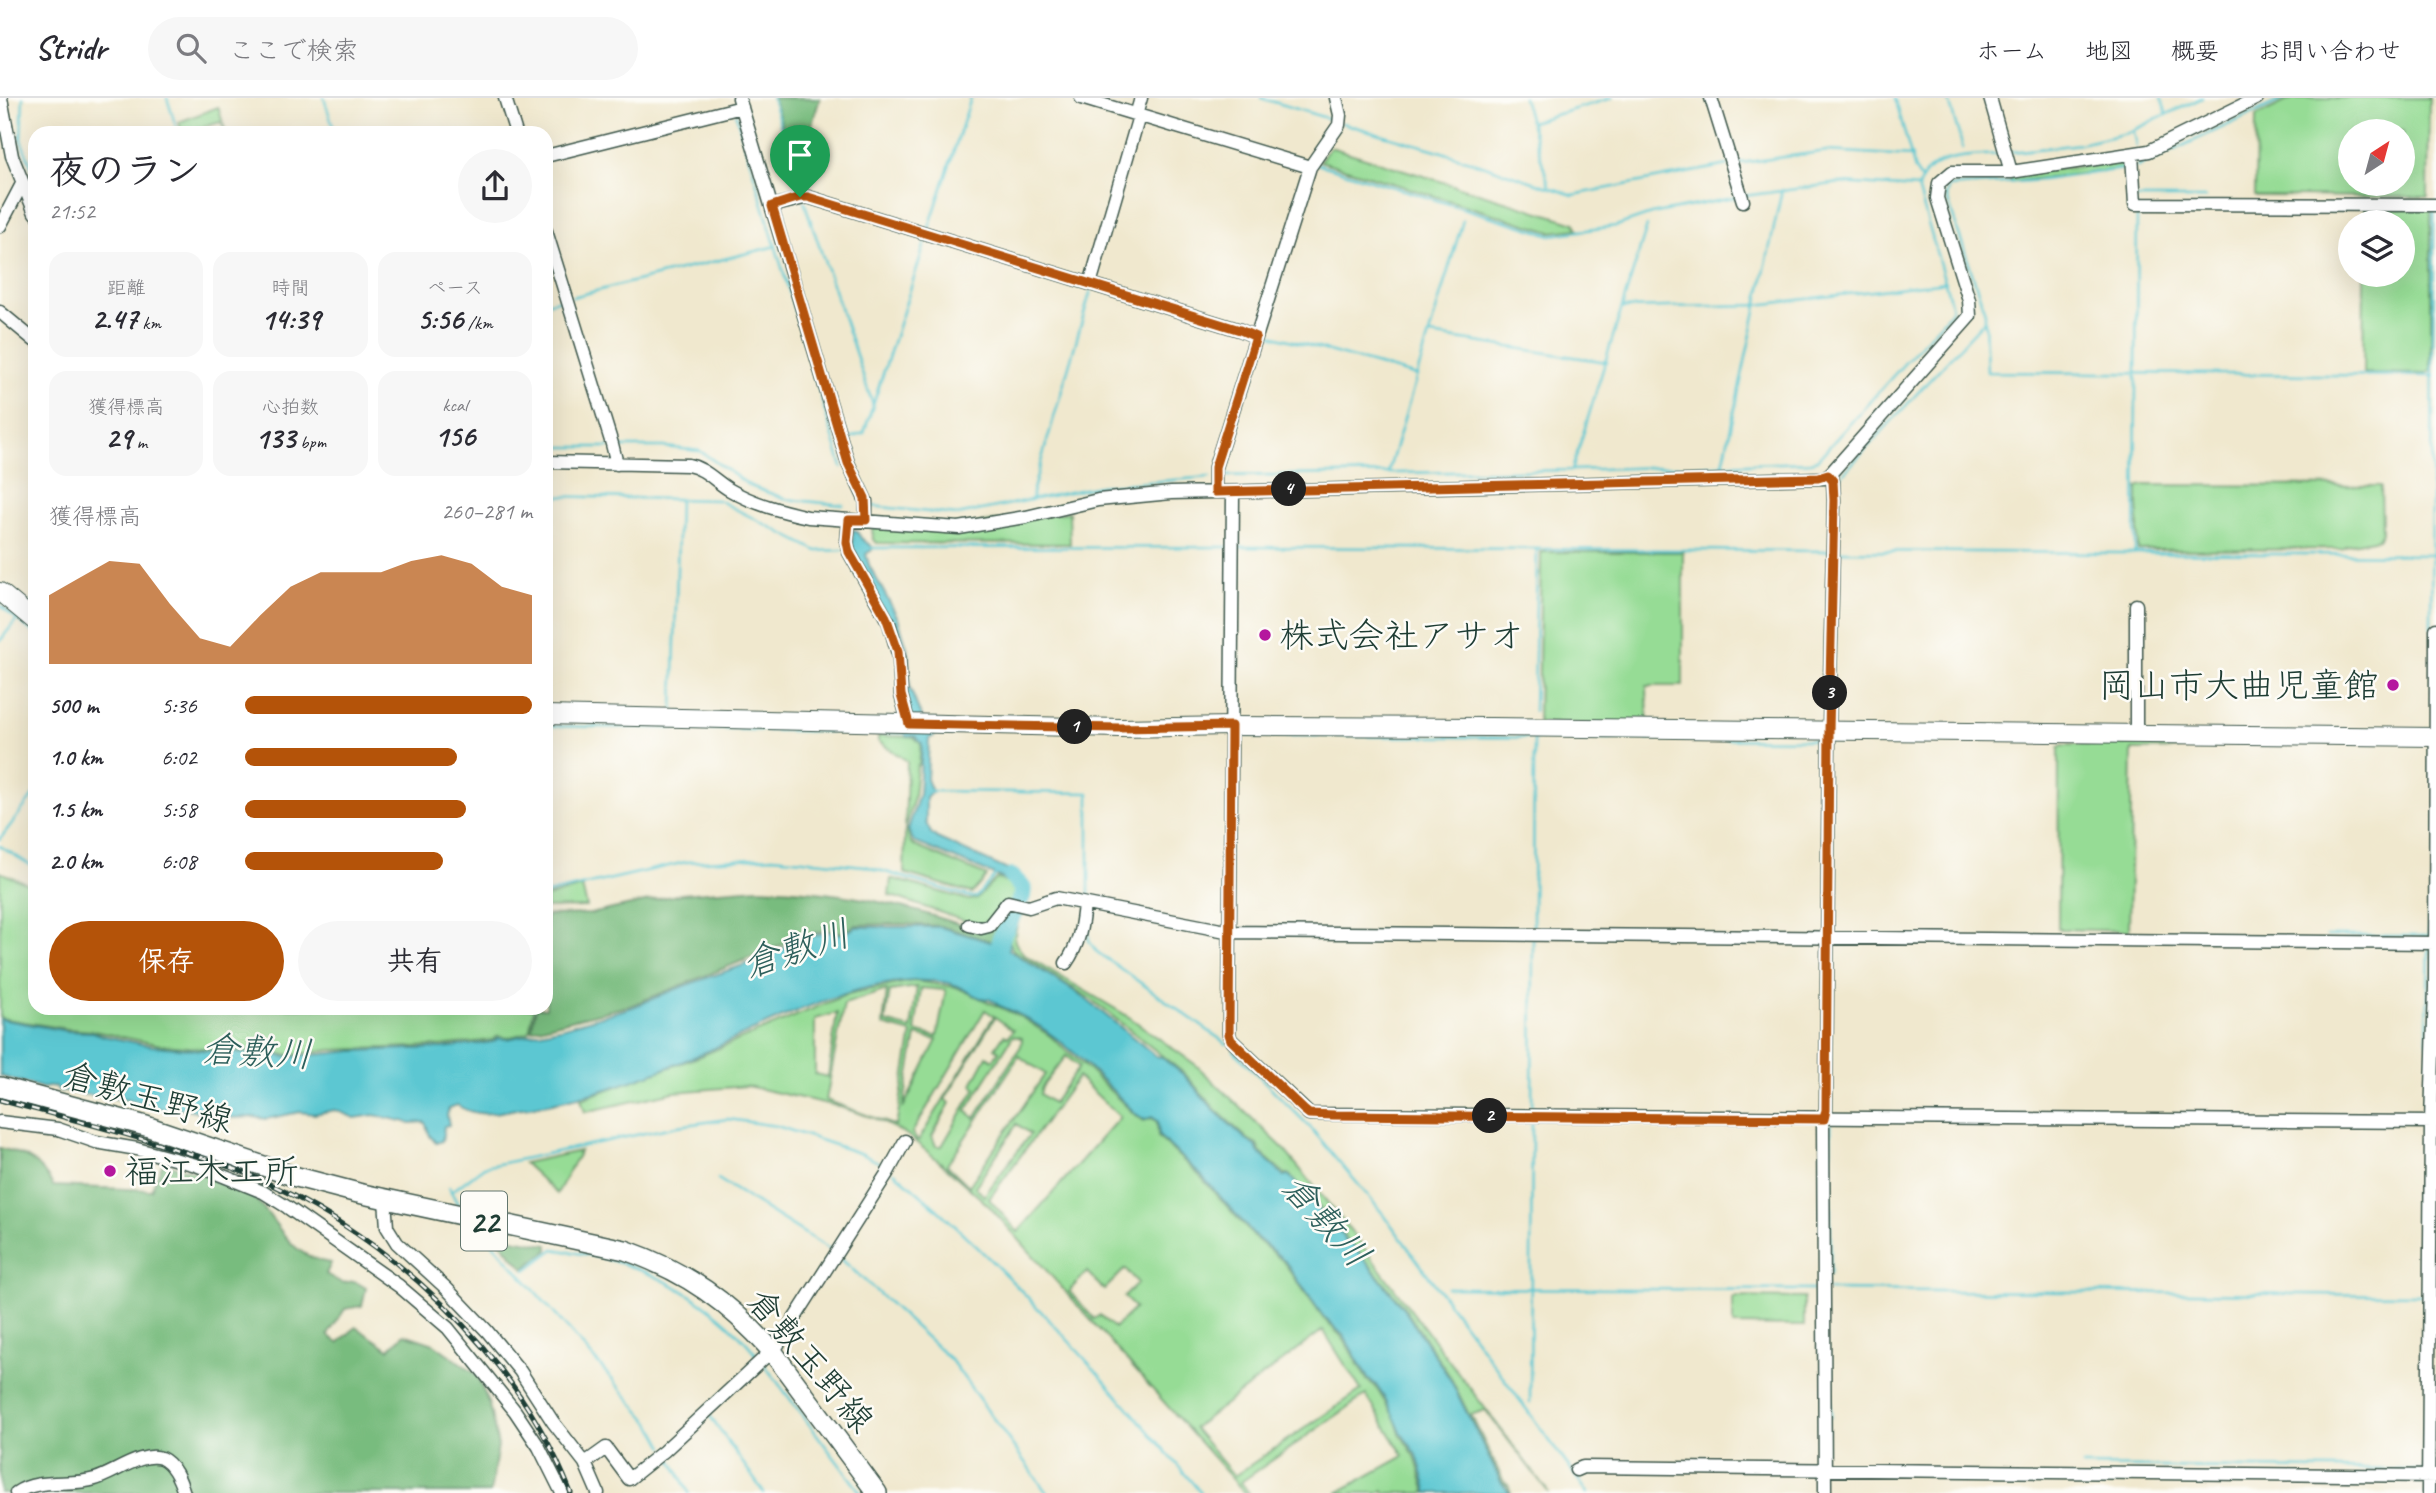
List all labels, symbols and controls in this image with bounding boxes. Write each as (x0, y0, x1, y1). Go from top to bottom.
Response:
search box (148, 17, 638, 80)
text: Stridr (35, 27, 106, 69)
icon: search (172, 29, 210, 67)
text: ここで検索 (228, 34, 358, 67)
text: ホーム (1976, 36, 2047, 66)
text: 地図 (2085, 36, 2133, 66)
text: 概要 (2171, 36, 2219, 66)
text: お問い合わせ (2257, 36, 2401, 66)
north arrow (2338, 119, 2415, 196)
map controls (2338, 119, 2415, 287)
pin (770, 125, 830, 197)
icon: arrive (781, 136, 819, 174)
text: 夜のラン (49, 147, 201, 194)
button: share (458, 149, 532, 223)
text: 21:52 (49, 197, 95, 226)
button: layers (2338, 210, 2415, 287)
text: 距離 (107, 276, 145, 300)
text: 時間 (271, 276, 310, 300)
text: ペース (427, 276, 483, 300)
text: 2.47 (91, 300, 138, 338)
text: 14:39 (261, 300, 320, 338)
text: 5:56 (417, 300, 463, 338)
text: km (138, 311, 161, 335)
text: /km (463, 311, 493, 335)
text: kcal (442, 393, 467, 417)
text: 獲得標高 (88, 395, 164, 419)
text: 心拍数 (262, 395, 319, 419)
text: 156 (434, 417, 475, 455)
text: 29 (105, 419, 132, 457)
text: 133 (255, 419, 295, 457)
text: m (132, 430, 147, 454)
text: bpm (295, 430, 326, 454)
pin: 4 (1272, 472, 1306, 506)
text: 4 (1284, 476, 1293, 500)
text: 260–281 m (441, 497, 532, 526)
text: 獲得標高 (49, 502, 141, 531)
place label: 株式会社アサオ (1279, 613, 1524, 658)
marker: 株式会社アサオ (1257, 627, 1273, 643)
place label: 岡山市大曲児童館 (2099, 663, 2379, 708)
pin: 3 (1812, 676, 1848, 710)
marker: 岡山市大曲児童館 (2385, 677, 2401, 693)
text: 3 (1825, 680, 1834, 704)
text: 500 m (49, 691, 98, 720)
text: 5:36 (161, 691, 197, 720)
pin: 1 (1058, 710, 1092, 744)
text: 1 (1070, 714, 1079, 738)
text: 1.0 km (49, 743, 103, 772)
text: 6:02 (161, 743, 197, 772)
text: 1.5 km (49, 795, 102, 824)
text: 5:58 (161, 795, 197, 824)
text: 2.0 km (49, 847, 103, 876)
text: 6:08 (161, 847, 197, 876)
water label: 倉敷川 (736, 909, 856, 988)
button: 保存 (49, 921, 284, 1001)
button: 共有 (298, 921, 532, 1001)
water label: 倉敷川 (200, 1025, 314, 1078)
street label: 倉敷玉野線 (58, 1052, 238, 1143)
pin: 2 (1472, 1098, 1508, 1134)
text: 2 (1485, 1103, 1494, 1127)
place label: 福江木工所 (124, 1149, 299, 1194)
marker: 福江木工所 (102, 1163, 118, 1179)
water label: 倉敷川 (1272, 1163, 1381, 1277)
road number: 22 (461, 1191, 507, 1250)
street label: 倉敷玉野線 (737, 1279, 884, 1442)

